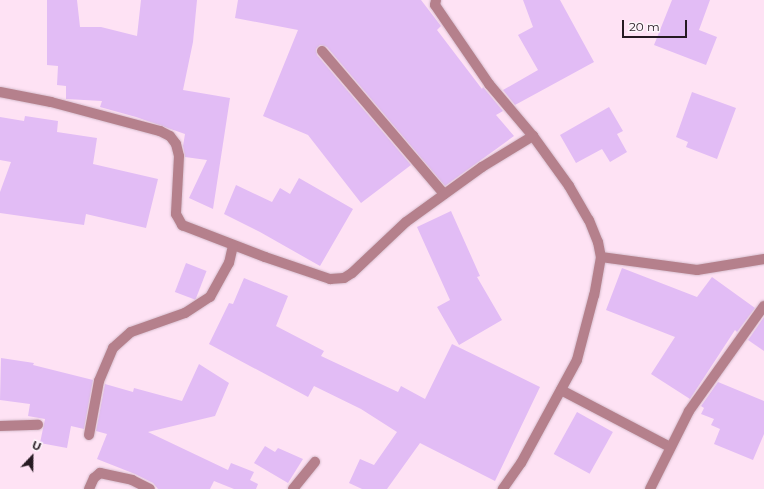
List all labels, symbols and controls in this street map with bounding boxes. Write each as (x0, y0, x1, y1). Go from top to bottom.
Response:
scale bar (624, 12, 689, 38)
text: 20 m (629, 19, 660, 34)
north arrow (12, 437, 52, 477)
text: U (30, 438, 43, 454)

